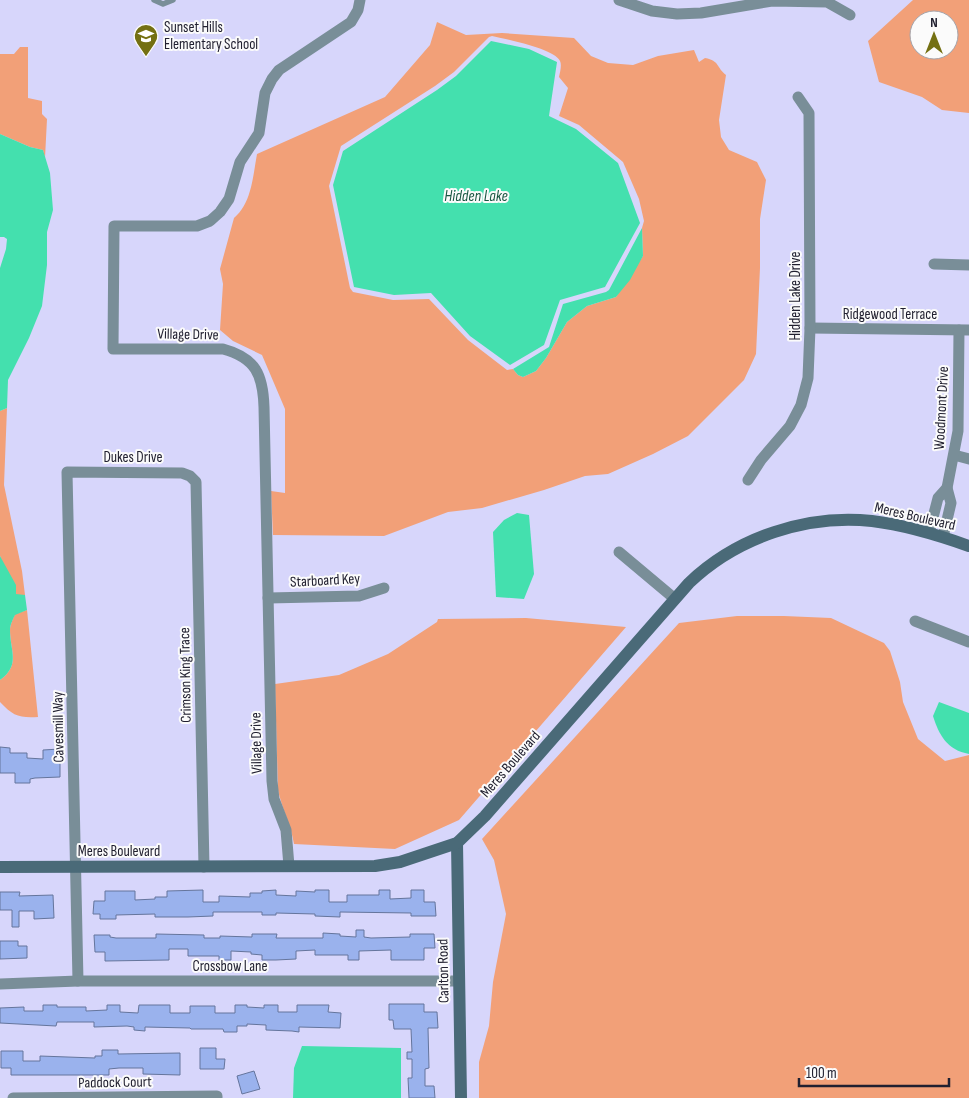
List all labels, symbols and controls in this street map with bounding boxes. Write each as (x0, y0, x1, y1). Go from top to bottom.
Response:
north arrow (909, 10, 959, 60)
text: N (930, 14, 938, 31)
place label: Sunset Hills Elementary School (164, 18, 258, 54)
school or university icon: Sunset Hills Elementary School (133, 23, 159, 57)
water label: Hidden Lake (444, 187, 508, 206)
street label: Hidden Lake Drive (786, 251, 805, 341)
street label: Ridgewood Terrace (843, 305, 937, 324)
street label: Village Drive (157, 324, 219, 345)
street label: Woodmont Drive (930, 366, 953, 450)
street label: Dukes Drive (103, 448, 163, 467)
street label: Meres Boulevard (873, 498, 957, 535)
street label: Starboard Key (289, 569, 361, 592)
street label: Crimson King Trace (175, 627, 196, 723)
street label: Cavesmill Way (48, 691, 69, 763)
street label: Village Drive (246, 712, 267, 774)
street label: Meres Boulevard (476, 727, 545, 802)
street label: Meres Boulevard (78, 842, 160, 861)
street label: Carlton Road (433, 939, 454, 1003)
street label: Crossbow Lane (192, 957, 268, 976)
scale bar (799, 1056, 949, 1088)
text: 100 m (806, 1064, 837, 1083)
street label: Paddock Court (78, 1072, 152, 1093)

